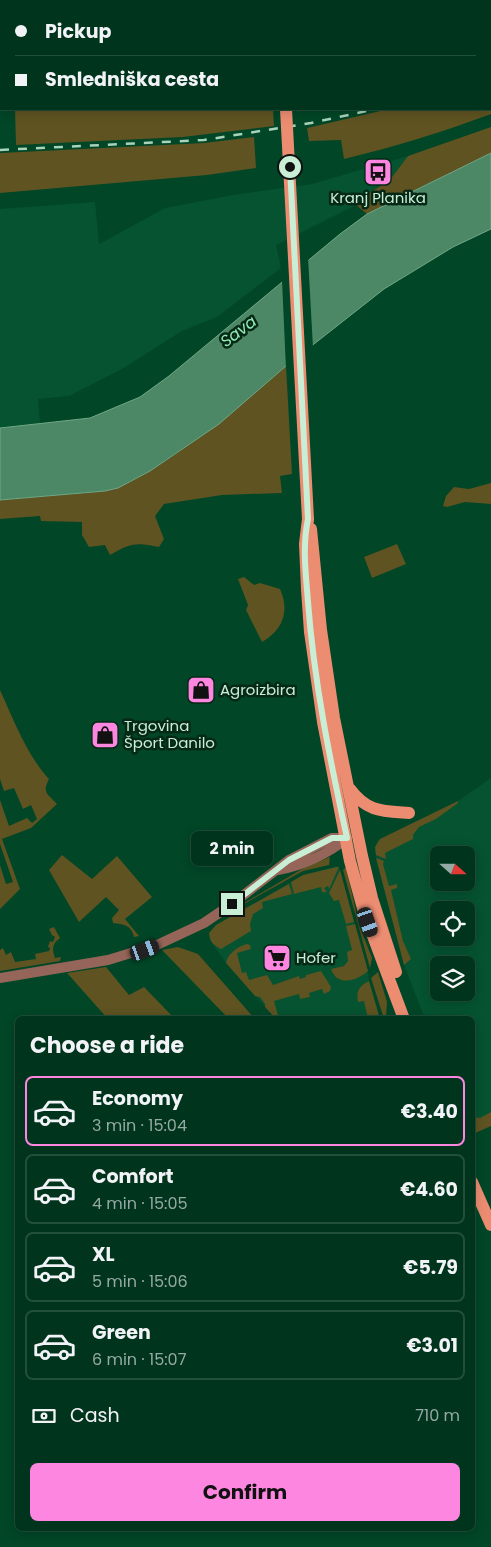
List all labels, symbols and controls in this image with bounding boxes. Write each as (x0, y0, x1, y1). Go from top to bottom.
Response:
text: Pickup (45, 18, 111, 45)
text: Smledniška cesta (45, 66, 219, 93)
route start (279, 156, 301, 178)
bus stop icon: Kranj Planika (363, 157, 393, 187)
place label: Kranj Planika (330, 187, 426, 208)
water label: Sava (215, 310, 261, 353)
shop icon: Agroizbira (186, 675, 216, 705)
place label: Agroizbira (220, 679, 296, 700)
place label: Trgovina Šport Danilo (124, 715, 215, 753)
shop icon: Trgovina Šport Danilo (90, 720, 120, 750)
callout: 2 min (191, 832, 273, 866)
text: 2 min (210, 837, 254, 860)
north arrow (430, 846, 475, 891)
map controls (430, 846, 475, 1001)
route end (221, 893, 243, 915)
button: locate (430, 901, 475, 946)
car (356, 905, 379, 939)
car (128, 938, 161, 962)
supermarket icon: Hofer (262, 943, 292, 973)
place label: Hofer (296, 947, 336, 968)
button: layers (430, 956, 475, 1001)
text: Choose a ride (30, 1030, 184, 1061)
text: Economy (92, 1085, 183, 1112)
icon: car (32, 1089, 77, 1134)
text: €3.40 (401, 1098, 458, 1125)
text: 3 min · 15:04 (92, 1114, 187, 1137)
text: Comfort (92, 1163, 174, 1190)
icon: car (32, 1167, 77, 1212)
text: €4.60 (400, 1176, 458, 1203)
text: 4 min · 15:05 (92, 1192, 188, 1215)
text: XL (92, 1241, 115, 1268)
icon: car (32, 1245, 77, 1290)
text: €5.79 (403, 1254, 458, 1281)
text: 5 min · 15:06 (92, 1270, 188, 1293)
text: Green (92, 1319, 151, 1346)
icon: car (32, 1323, 77, 1368)
text: €3.01 (406, 1332, 458, 1359)
text: 6 min · 15:07 (92, 1348, 186, 1371)
icon: cash (30, 1402, 58, 1430)
text: Cash (70, 1402, 120, 1429)
text: 710 m (415, 1404, 460, 1427)
button: Confirm (30, 1463, 460, 1521)

